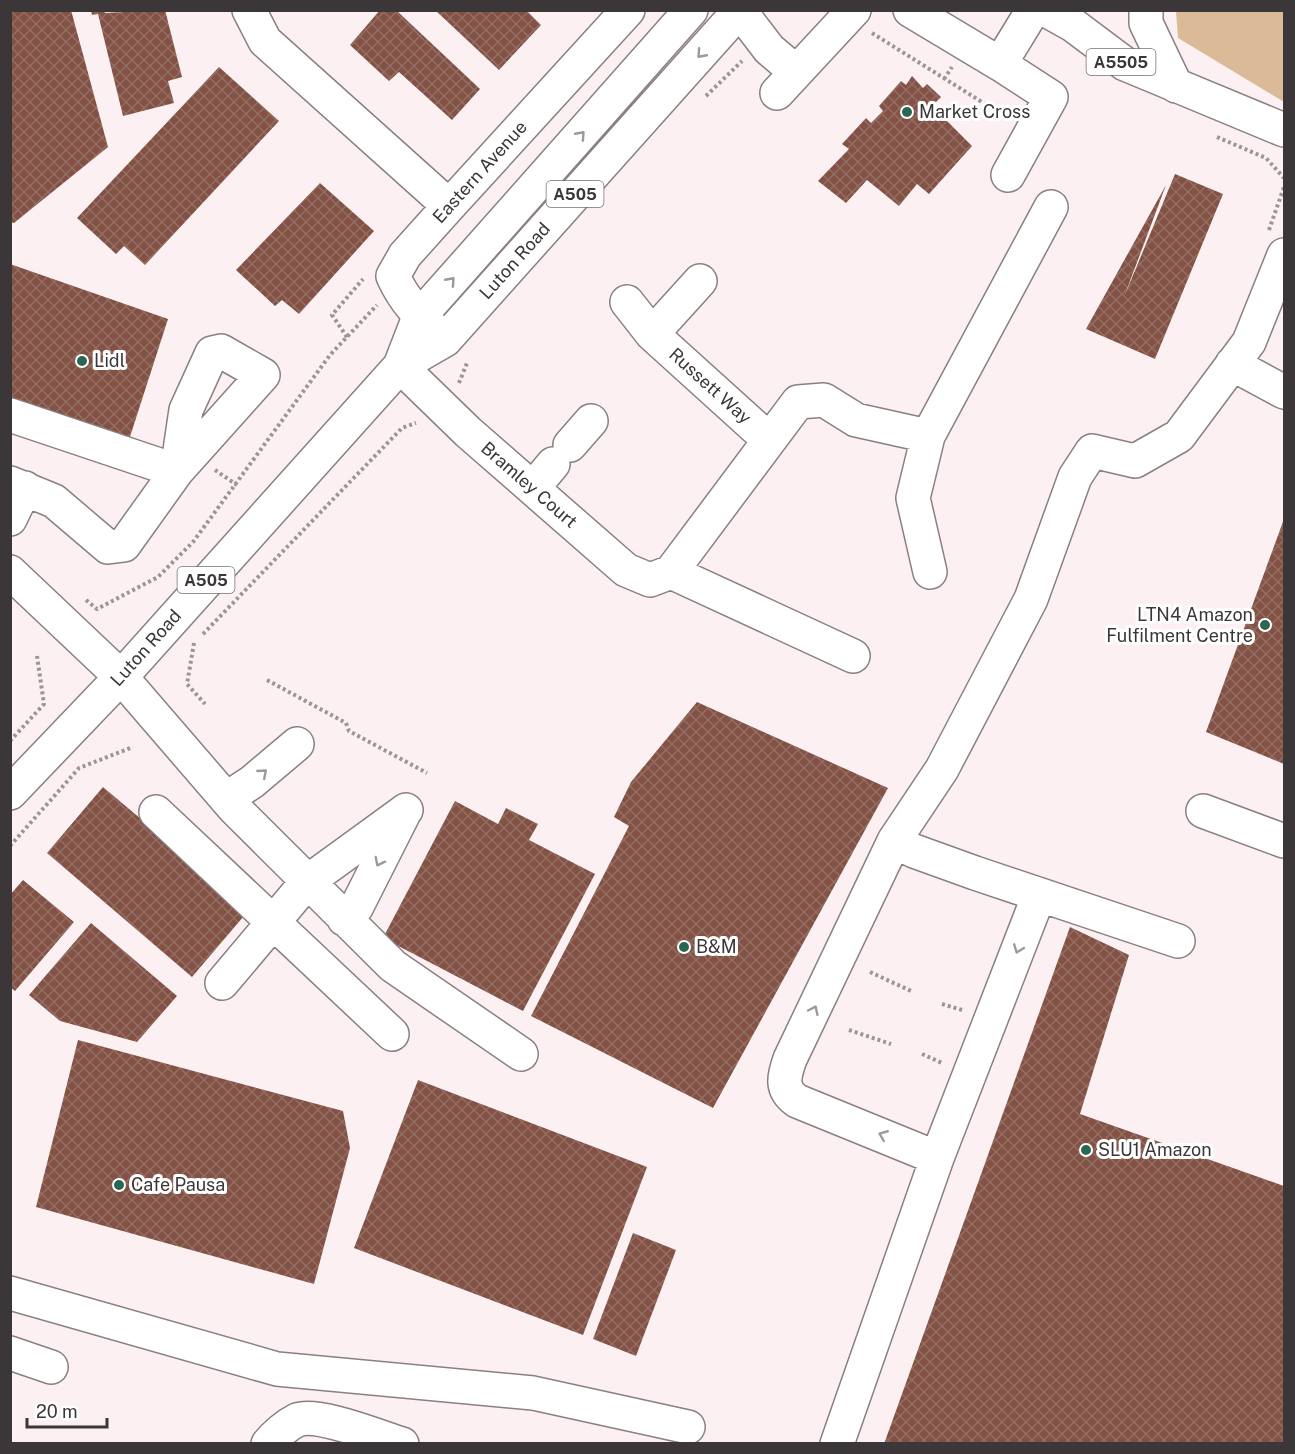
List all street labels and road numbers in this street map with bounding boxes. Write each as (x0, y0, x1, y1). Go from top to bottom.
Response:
road number: A5505 (1086, 49, 1156, 75)
street label: Eastern Avenue (428, 116, 531, 227)
road number: A505 (546, 181, 604, 207)
street label: Luton Road (475, 218, 554, 303)
street label: Russett Way (665, 343, 756, 428)
street label: Bramley Court (477, 437, 582, 532)
road number: A505 (178, 567, 234, 593)
street label: Luton Road (106, 605, 185, 690)

